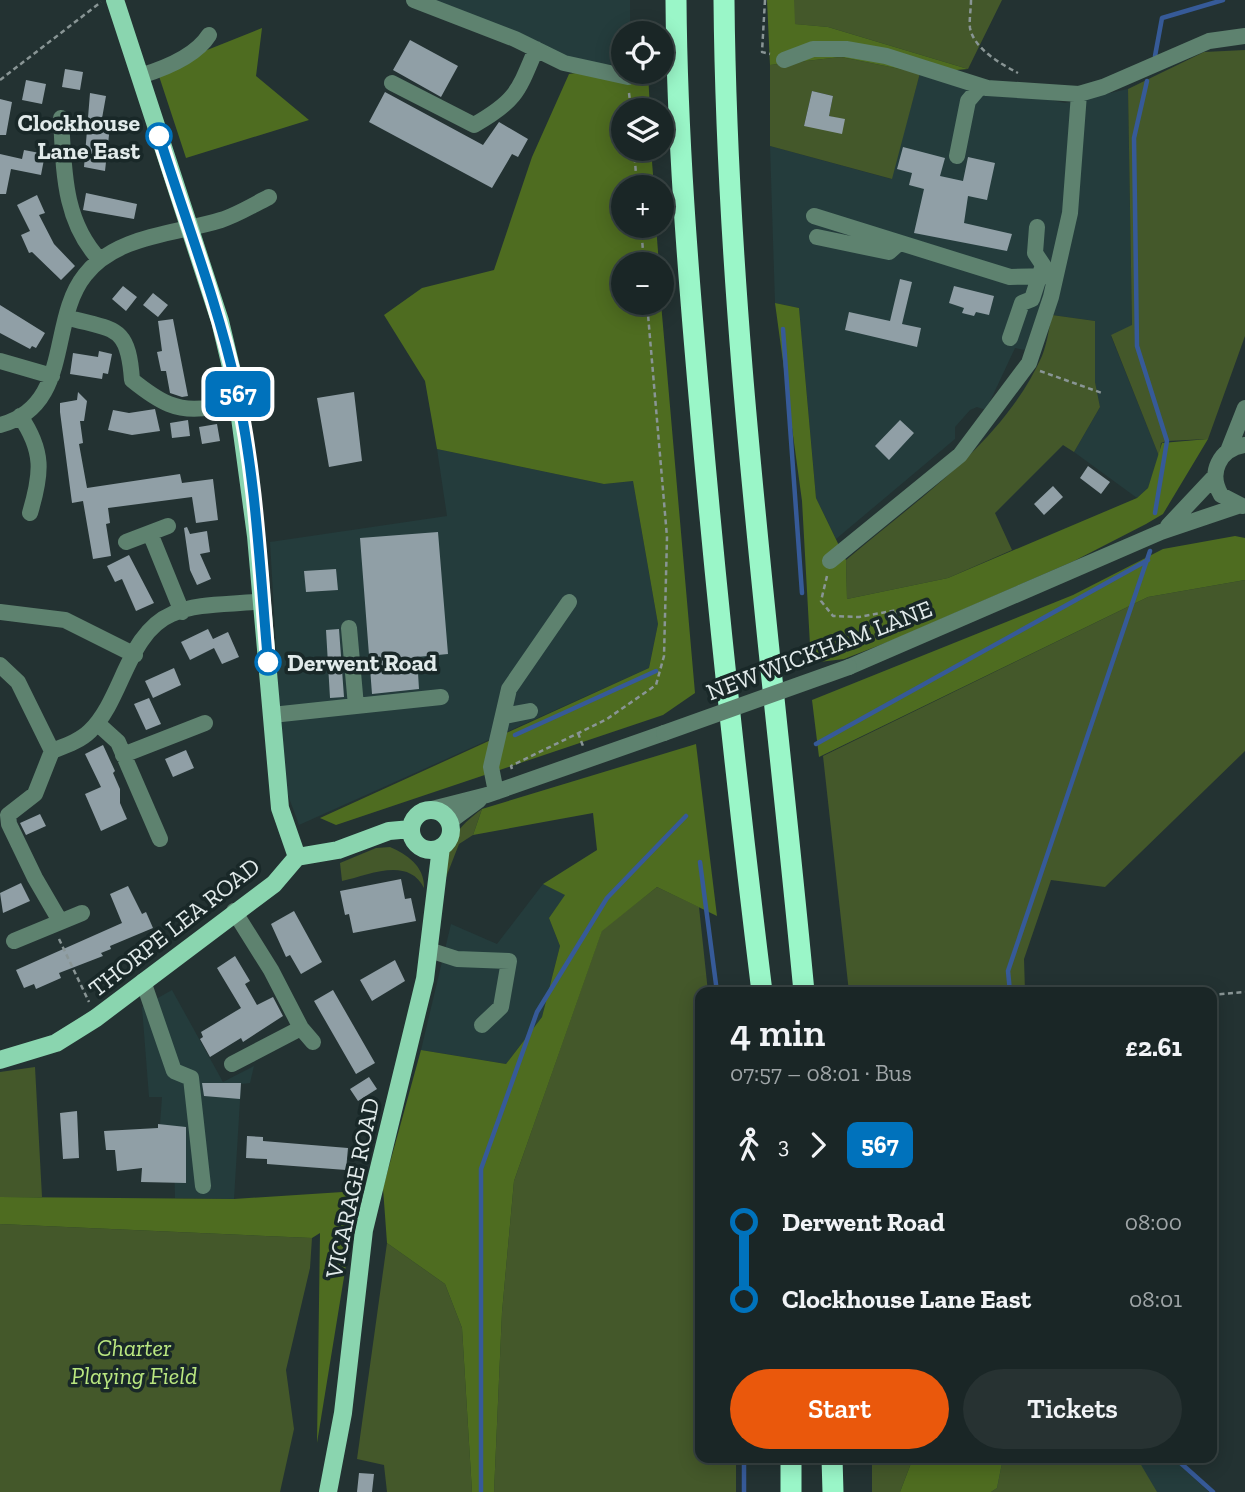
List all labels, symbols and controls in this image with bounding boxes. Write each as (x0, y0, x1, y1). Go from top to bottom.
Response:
map controls (611, 21, 674, 315)
button: locate (611, 21, 674, 84)
button: layers (611, 98, 674, 161)
place label: Clockhouse Lane East (17, 108, 140, 165)
marker: Clockhouse Lane East (146, 123, 172, 149)
button: + (611, 175, 674, 238)
button: − (611, 252, 674, 315)
line badge: 567 (198, 371, 278, 417)
text: 567 (219, 379, 257, 408)
street label: NEW WICKHAM LANE (702, 594, 936, 706)
place label: Derwent Road (287, 648, 438, 677)
marker: Derwent Road (255, 649, 281, 675)
street label: THORPE LEA ROAD (83, 851, 265, 1003)
text: 4 min (730, 1010, 825, 1056)
text: £2.61 (1125, 1031, 1182, 1063)
text: 07:57 – 08:01 · Bus (730, 1059, 912, 1087)
street label: VICARAGE ROAD (318, 1095, 385, 1282)
icon: walk (730, 1126, 768, 1164)
icon: forward (799, 1126, 837, 1164)
text: 567 (861, 1130, 899, 1159)
text: 3 (778, 1131, 789, 1159)
text: Derwent Road (782, 1206, 945, 1238)
text: 08:00 (1125, 1208, 1182, 1236)
text: Clockhouse Lane East (782, 1283, 1031, 1315)
text: 08:01 (1129, 1285, 1182, 1313)
park label: Charter Playing Field (71, 1333, 197, 1390)
button: Start (730, 1369, 949, 1449)
button: Tickets (963, 1369, 1182, 1449)

